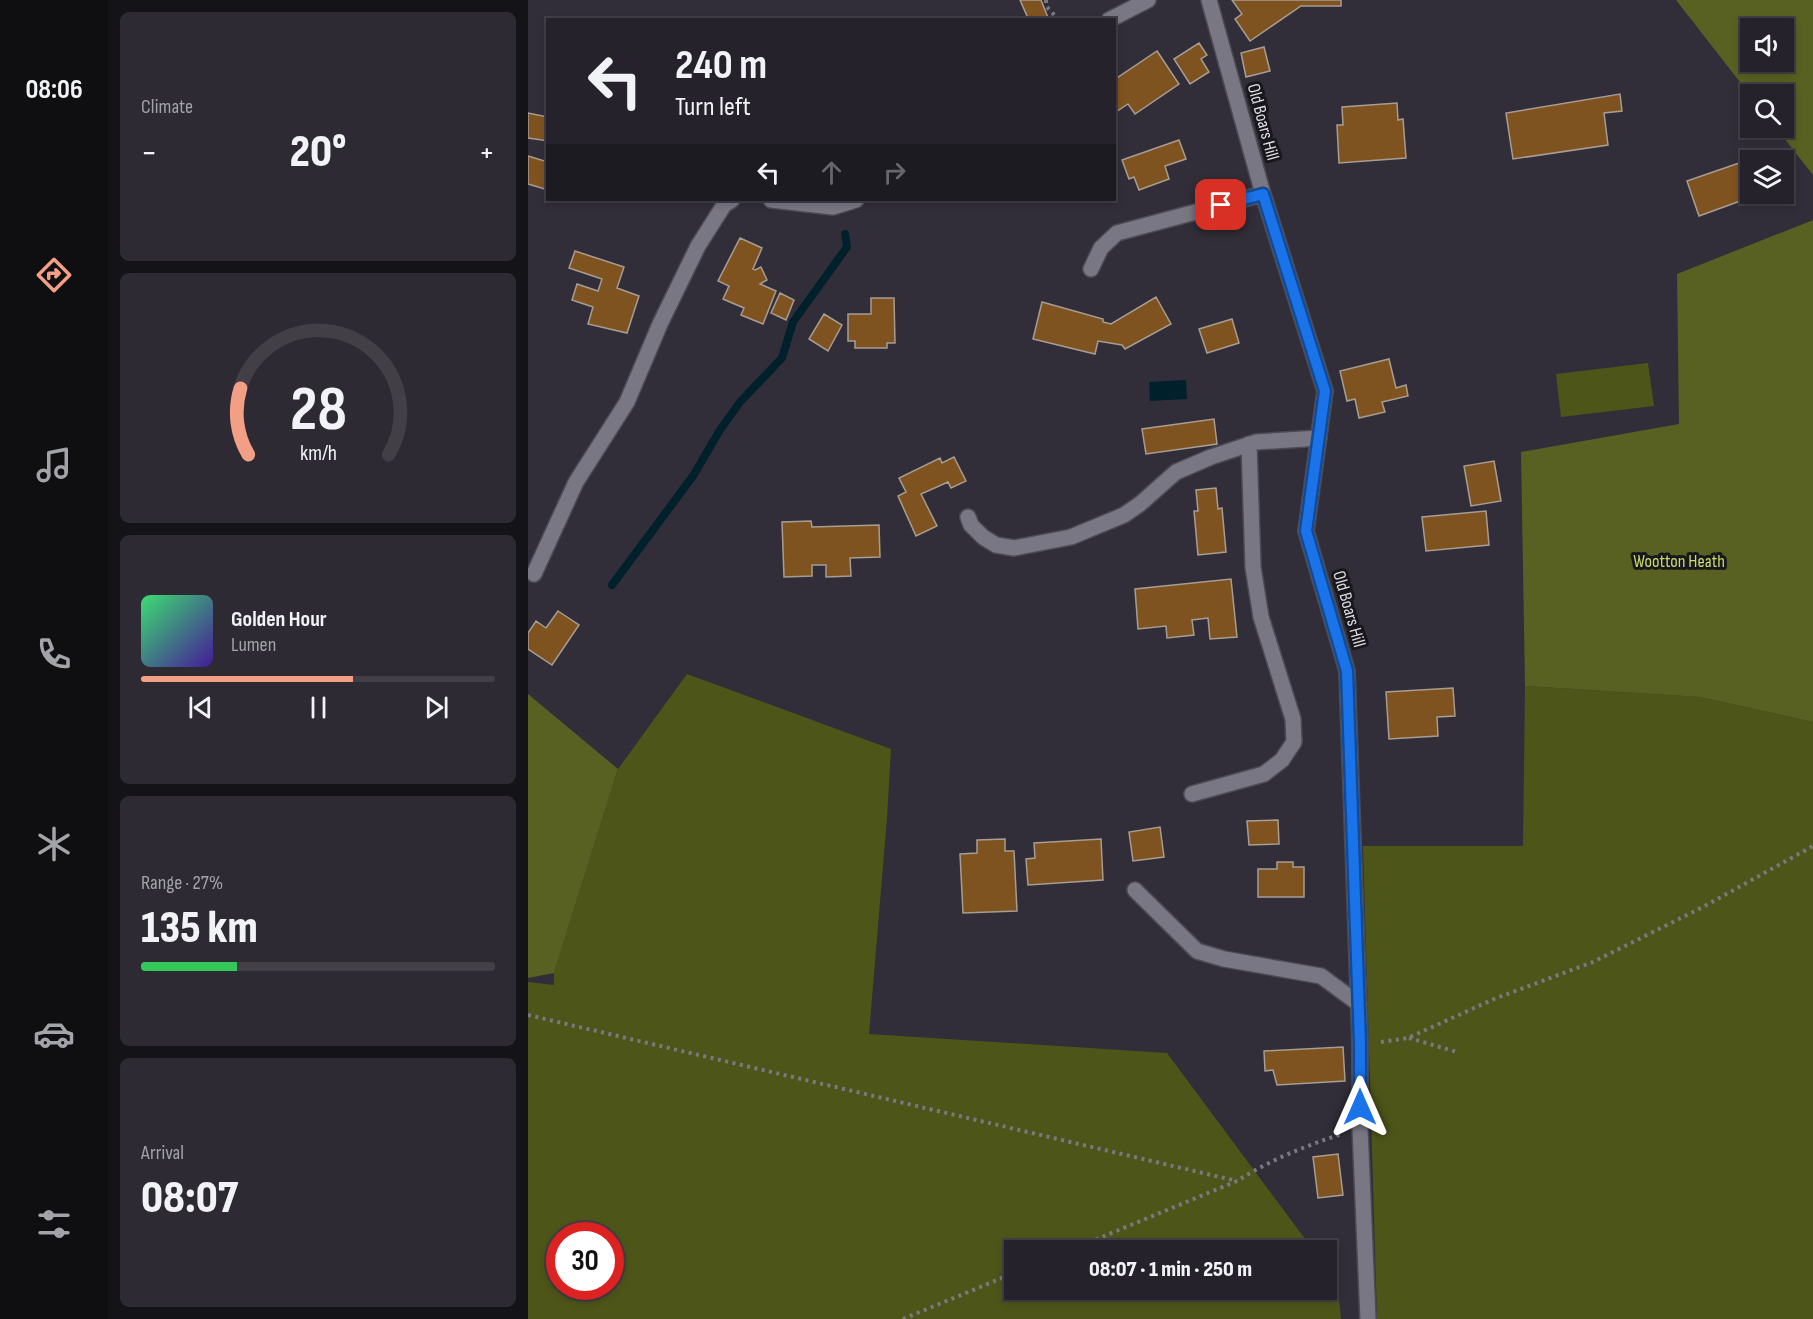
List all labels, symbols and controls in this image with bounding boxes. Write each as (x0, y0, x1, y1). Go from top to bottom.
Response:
map controls (1740, 18, 1794, 204)
button: sound (1740, 18, 1794, 72)
text: 240 m (675, 40, 767, 91)
icon: left (576, 42, 654, 120)
text: 08:06 (25, 74, 83, 106)
street label: Old Boars Hill (1243, 81, 1283, 163)
button: search (1740, 84, 1794, 138)
text: Turn left (675, 91, 751, 123)
text: Climate (141, 95, 193, 119)
text: 20° (290, 125, 346, 180)
text: − (141, 133, 157, 173)
text: + (479, 133, 495, 173)
button: layers (1740, 150, 1794, 204)
icon: left (752, 156, 785, 189)
icon: ahead (815, 156, 848, 189)
icon: right (878, 156, 911, 189)
pin (1195, 179, 1246, 230)
icon: arrive (1204, 188, 1237, 221)
icon: directions (33, 254, 75, 296)
text: 28 (290, 373, 346, 448)
text: km/h (299, 442, 337, 467)
icon: music (33, 444, 75, 486)
park label: Wootton Heath (1633, 551, 1725, 572)
street label: Old Boars Hill (1328, 568, 1370, 650)
text: Golden Hour (231, 606, 327, 633)
icon: phone (33, 633, 75, 675)
text: Lumen (231, 633, 276, 657)
icon: previous (184, 691, 217, 724)
icon: pause (302, 691, 335, 724)
icon: next (420, 691, 453, 724)
icon: climate (33, 823, 75, 865)
text: Range · 27% (141, 871, 223, 895)
text: 135 km (141, 901, 258, 956)
icon: car (33, 1013, 75, 1055)
position arrow (1328, 1075, 1392, 1139)
text: Arrival (141, 1141, 184, 1165)
text: 08:07 (141, 1171, 238, 1226)
icon: filters (33, 1203, 75, 1245)
speed limit sign: 30 (546, 1222, 624, 1300)
text: 08:07 · 1 min · 250 m (1089, 1256, 1252, 1283)

